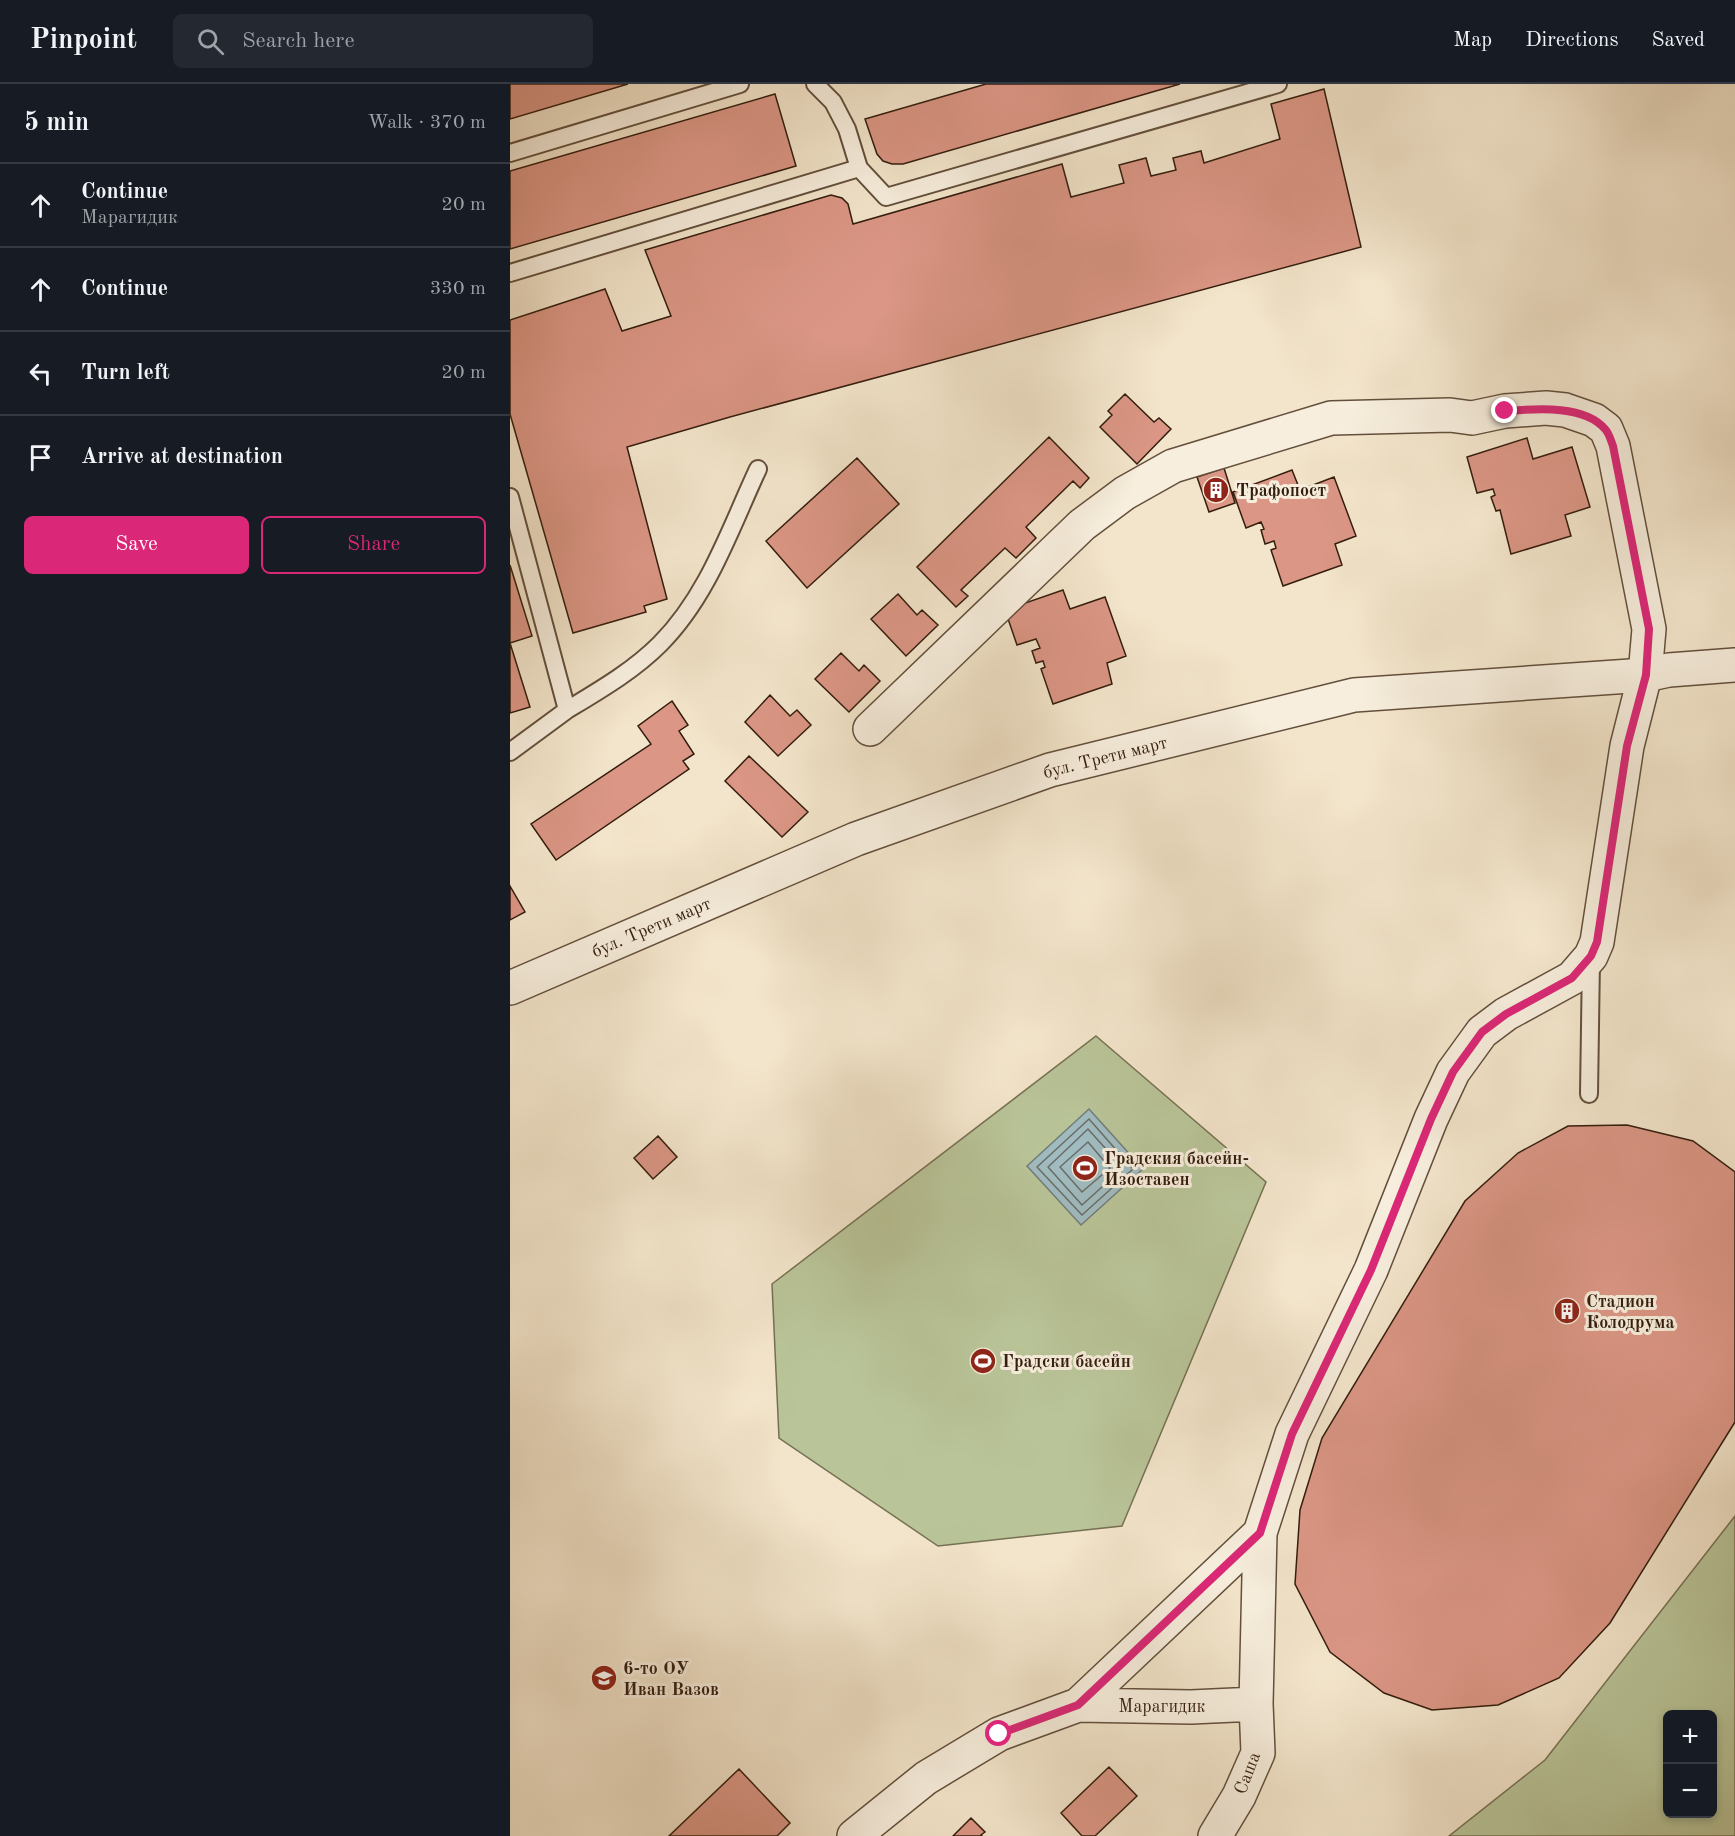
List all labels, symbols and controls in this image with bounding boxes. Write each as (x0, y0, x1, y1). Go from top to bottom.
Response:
search box (173, 14, 593, 68)
icon: search (194, 25, 227, 58)
text: Pinpoint (30, 27, 137, 55)
text: Search here (242, 30, 355, 52)
text: Map (1453, 30, 1492, 51)
text: Directions (1525, 30, 1619, 51)
text: Saved (1652, 30, 1705, 51)
text: 5 min (24, 110, 89, 136)
text: Walk · 370 m (367, 113, 486, 133)
text: Continue (81, 181, 168, 203)
icon: ahead (24, 189, 57, 222)
text: 20 m (441, 195, 486, 215)
text: Марагидик (81, 208, 178, 228)
icon: ahead (24, 273, 57, 306)
text: Continue (81, 278, 168, 300)
text: 330 m (430, 279, 486, 299)
icon: left (24, 357, 57, 390)
text: Turn left (81, 362, 170, 384)
text: 20 m (441, 363, 486, 383)
route end (1491, 397, 1517, 423)
icon: arrive (24, 441, 57, 474)
text: Arrive at destination (81, 446, 283, 468)
building icon: Трафопост (1201, 475, 1231, 505)
place label: Трафопост (1236, 482, 1326, 501)
button: Save (24, 516, 249, 574)
button: Share (261, 516, 486, 574)
street label: бул. Трети март (1041, 734, 1169, 782)
street label: бул. Трети март (589, 895, 714, 961)
place label: Градския басейн- Изоставен (1104, 1150, 1249, 1189)
sports icon: Градския басейн- Изоставен (1070, 1153, 1100, 1183)
place label: Стадион Колодрума (1586, 1293, 1675, 1332)
building icon: Стадион Колодрума (1552, 1296, 1582, 1326)
sports icon: Градски басейн (968, 1346, 998, 1376)
place label: Градски басейн (1002, 1353, 1131, 1371)
place label: 6-то ОУ Иван Вазов (623, 1660, 719, 1699)
school or university icon: 6-то ОУ Иван Вазов (589, 1663, 619, 1693)
street label: Марагидик (1118, 1698, 1206, 1716)
map controls (1663, 1710, 1717, 1818)
button: + (1663, 1710, 1717, 1764)
route start (985, 1720, 1011, 1746)
street label: Саша (1232, 1750, 1264, 1797)
button: − (1663, 1764, 1717, 1818)

